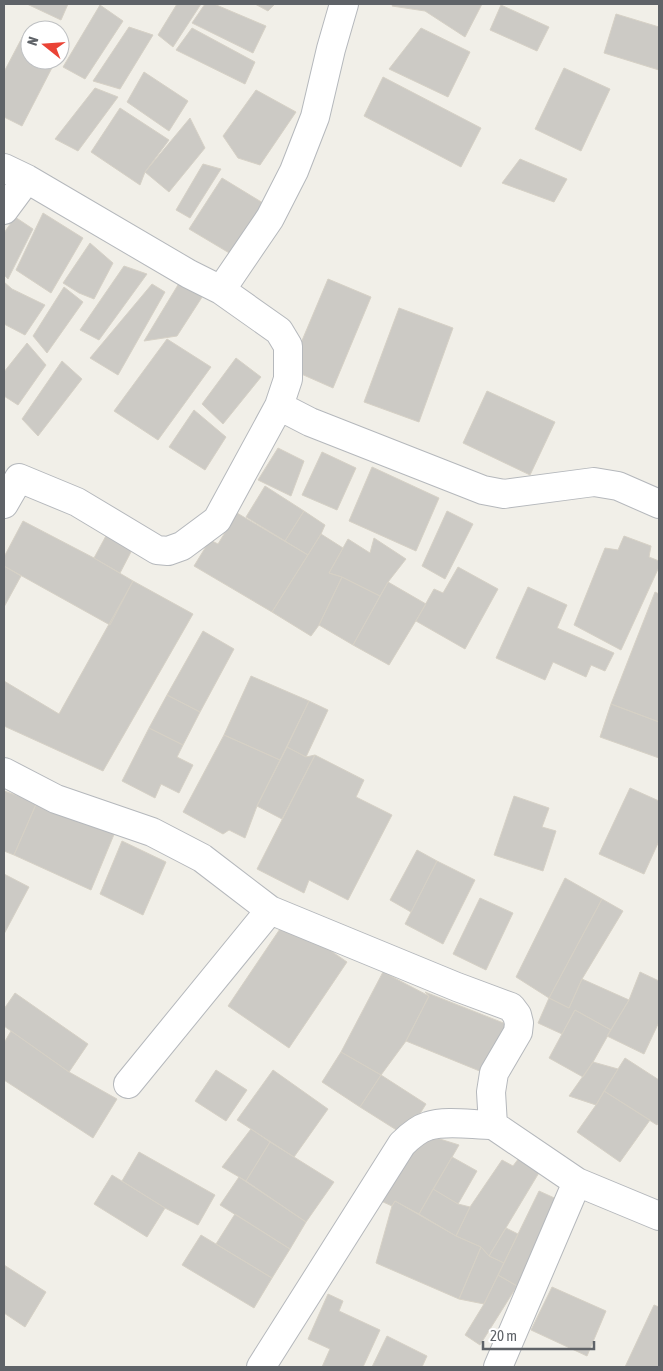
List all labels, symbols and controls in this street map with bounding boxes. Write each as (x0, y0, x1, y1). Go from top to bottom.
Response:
north arrow (20, 20, 70, 70)
text: N (24, 35, 41, 47)
scale bar (483, 1318, 594, 1350)
text: 20 m (490, 1327, 517, 1344)

